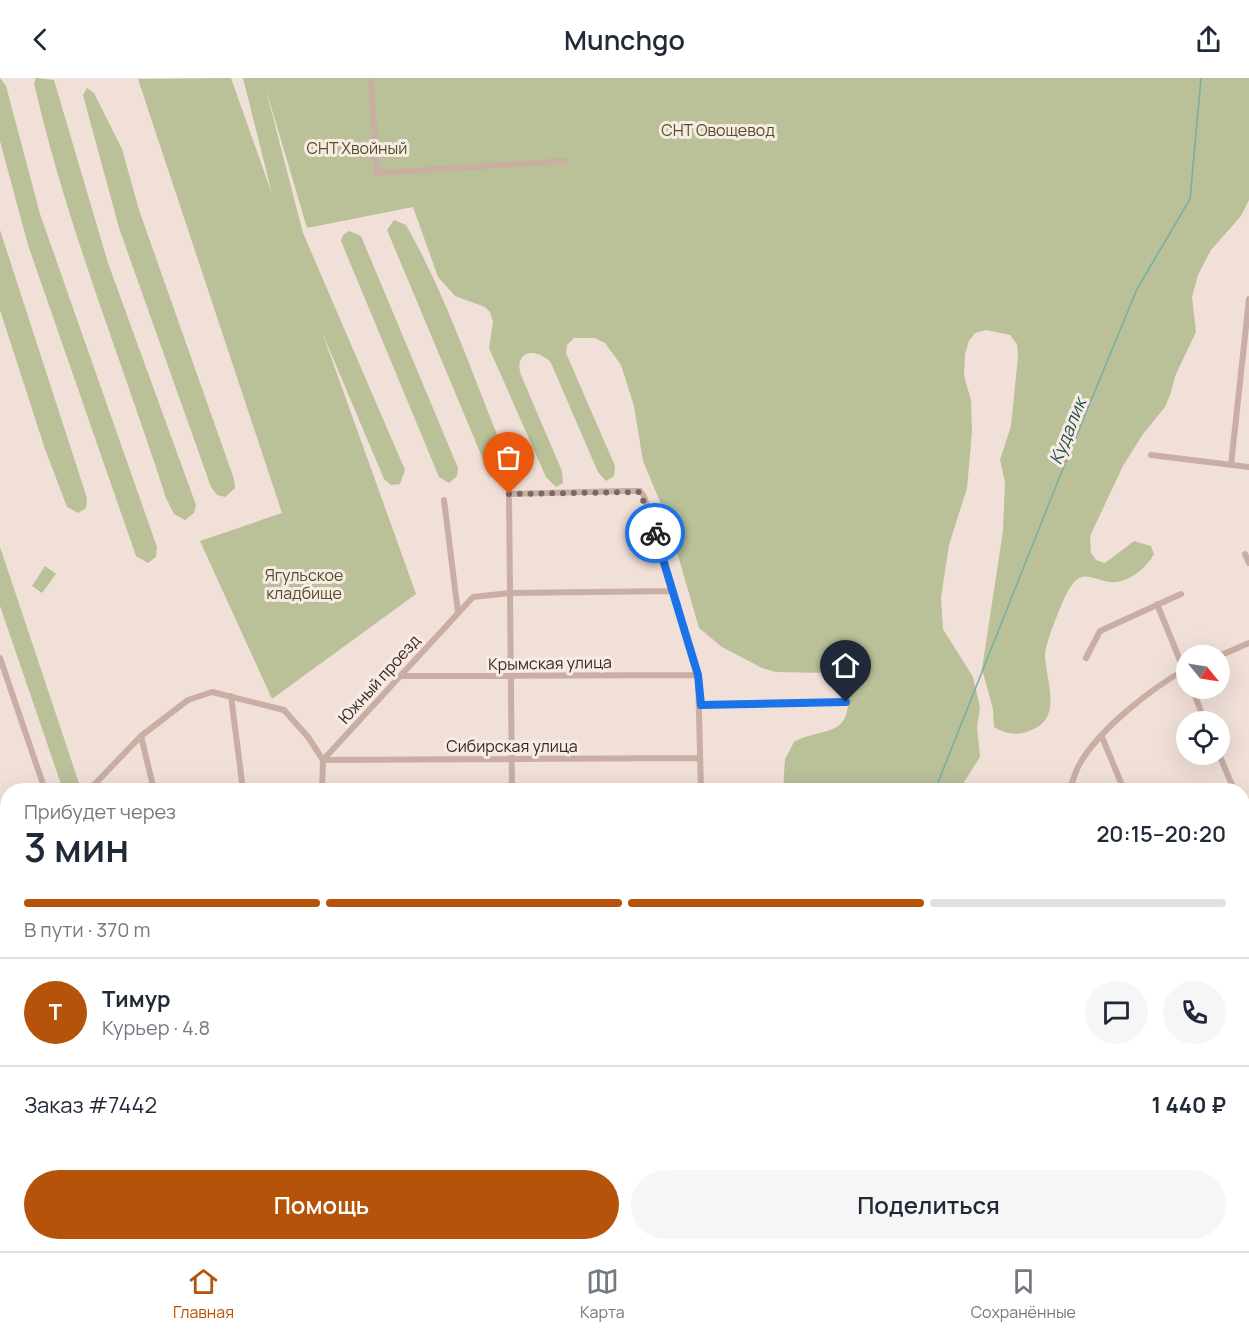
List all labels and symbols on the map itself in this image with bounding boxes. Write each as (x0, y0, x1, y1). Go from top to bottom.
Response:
park label: СНТ Овощевод (661, 119, 775, 141)
park label: СНТ Хвойный (307, 137, 407, 159)
water label: Кудалик (1043, 392, 1092, 468)
pin (483, 432, 534, 494)
courier (625, 503, 685, 563)
park label: Ягульское кладбище (265, 564, 343, 604)
street label: Южный проезд (333, 629, 425, 728)
pin (820, 640, 871, 702)
north arrow (1176, 645, 1230, 699)
street label: Крымская улица (488, 651, 612, 675)
street label: Сибирская улица (446, 735, 578, 757)

